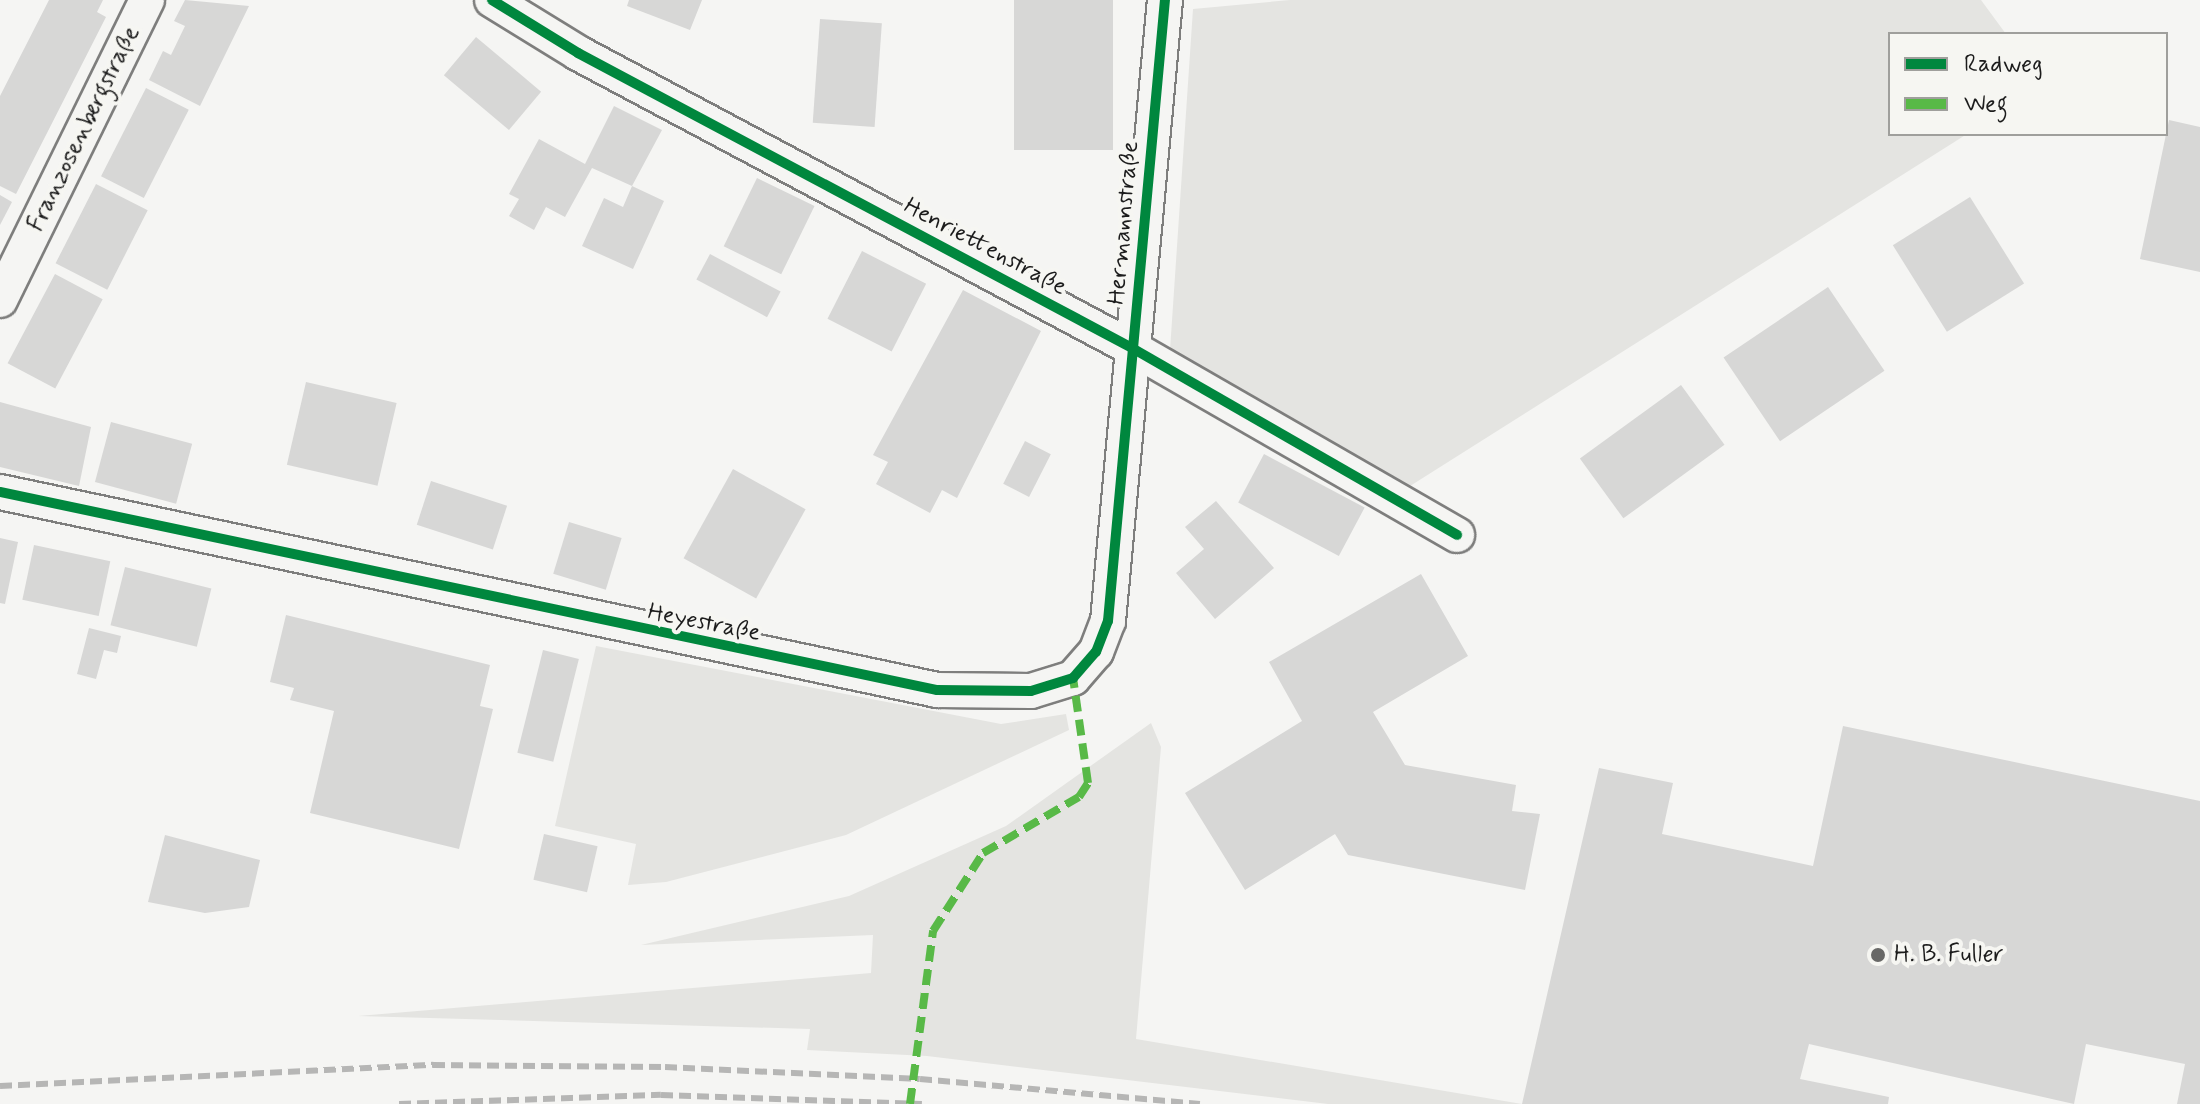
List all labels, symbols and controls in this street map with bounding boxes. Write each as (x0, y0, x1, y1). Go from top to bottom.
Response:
street label: Franzosenbergstraße (22, 22, 146, 236)
legend (1888, 32, 2168, 136)
text: Radweg (1964, 49, 2043, 80)
text: Weg (1964, 89, 2008, 120)
street label: Hermannstraße (1103, 140, 1145, 306)
street label: Henriettenstraße (899, 192, 1071, 302)
street label: Heyestraße (645, 598, 763, 648)
place label: H. B. Fuller (1894, 941, 2004, 969)
marker: H. B. Fuller (1869, 946, 1887, 964)

